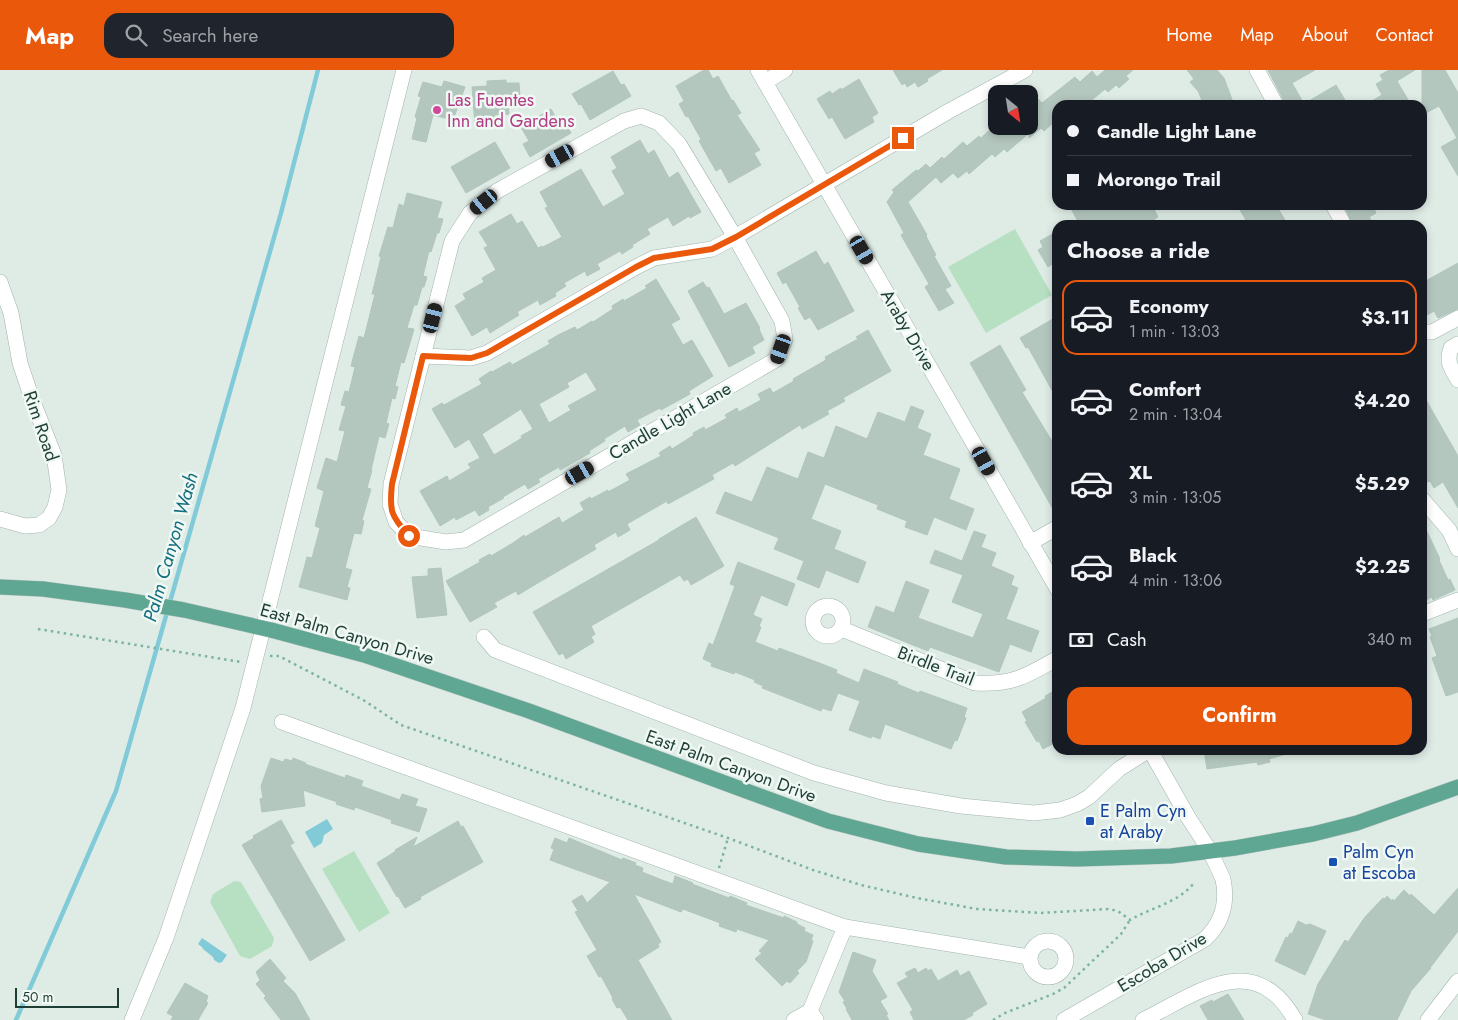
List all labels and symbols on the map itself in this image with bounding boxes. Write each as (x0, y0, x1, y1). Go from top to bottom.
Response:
north arrow (988, 85, 1038, 135)
place label: Las Fuentes Inn and Gardens (447, 87, 575, 134)
marker: Las Fuentes Inn and Gardens (431, 104, 443, 116)
route end (892, 127, 914, 149)
car (543, 142, 576, 170)
car (467, 187, 500, 217)
car (848, 233, 875, 267)
street label: Araby Drive (874, 285, 942, 375)
car (422, 302, 443, 334)
car (769, 332, 792, 366)
street label: Candle Light Lane (604, 375, 736, 467)
street label: Rim Road (17, 387, 65, 465)
car (970, 444, 997, 478)
car (563, 459, 596, 487)
water label: Palm Canyon Wash (136, 469, 205, 625)
route start (398, 525, 420, 547)
street label: East Palm Canyon Drive (257, 597, 437, 671)
street label: Birdle Trail (894, 639, 978, 693)
street label: East Palm Canyon Drive (642, 723, 820, 809)
place label: E Palm Cyn at Araby (1100, 798, 1187, 845)
marker: E Palm Cyn at Araby (1084, 815, 1096, 827)
place label: Palm Cyn at Escoba (1343, 839, 1416, 886)
marker: Palm Cyn at Escoba (1327, 856, 1339, 868)
street label: Escoba Drive (1112, 925, 1212, 999)
scale bar (15, 985, 119, 1008)

